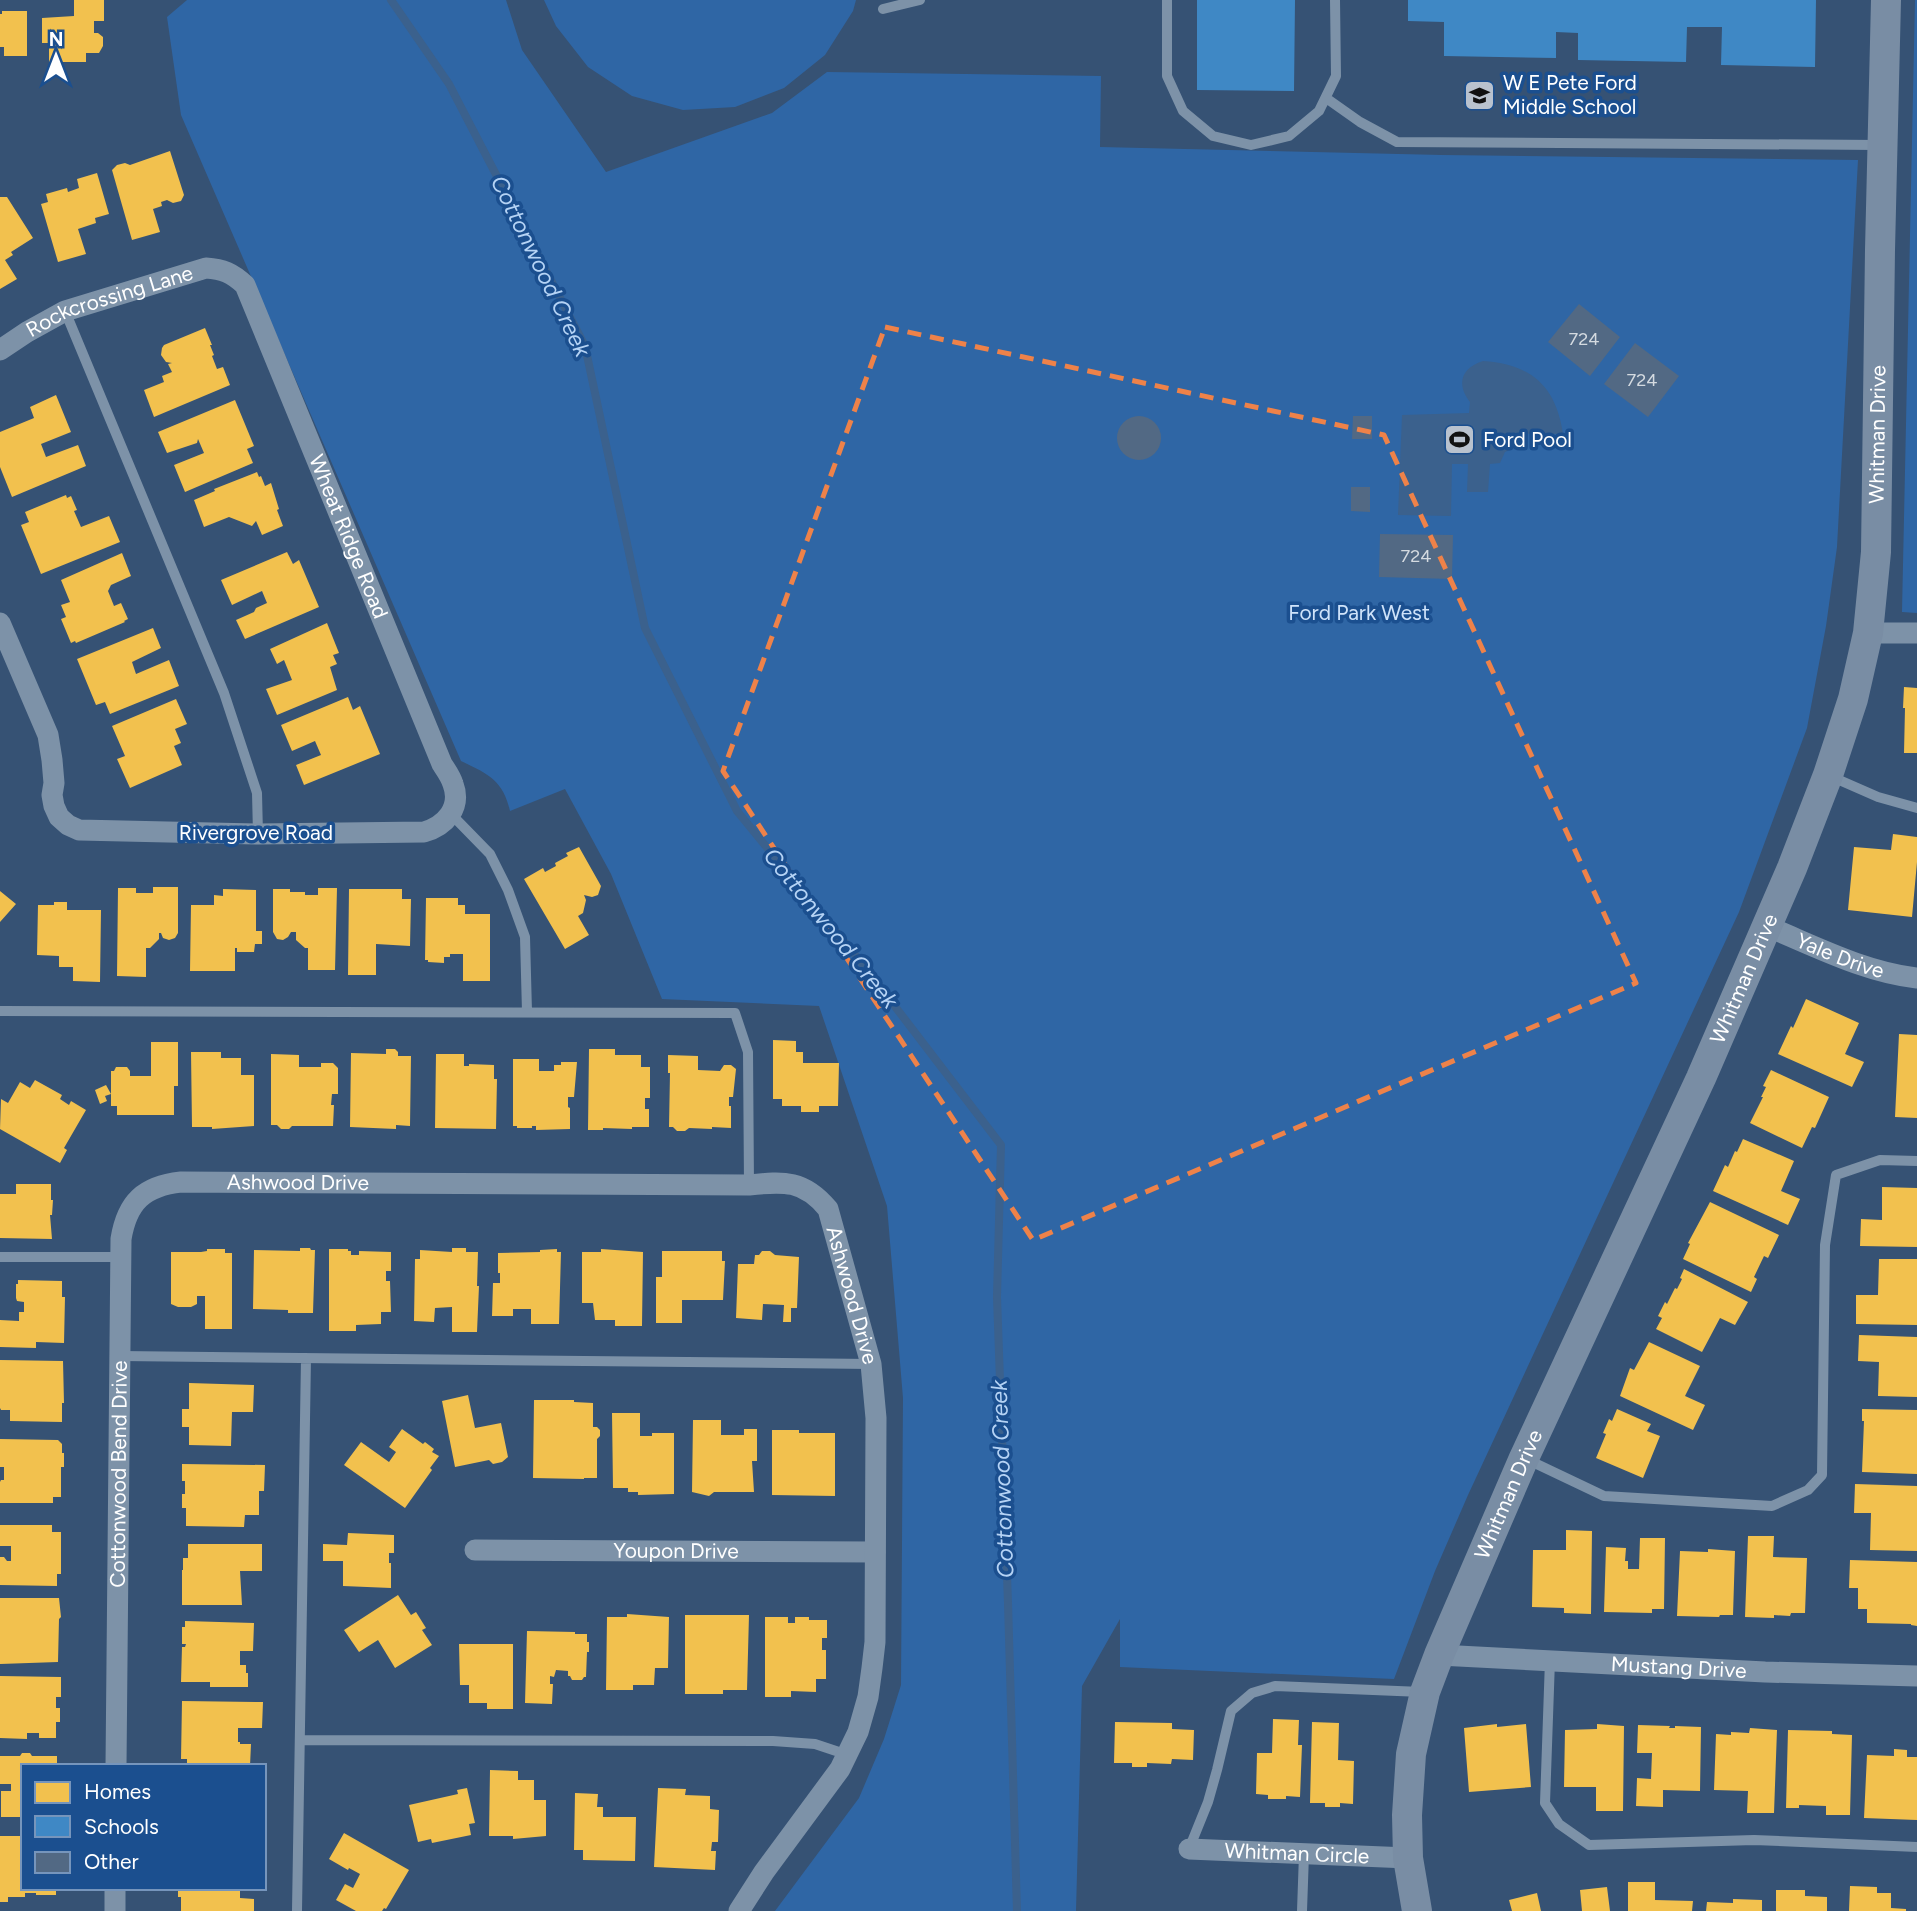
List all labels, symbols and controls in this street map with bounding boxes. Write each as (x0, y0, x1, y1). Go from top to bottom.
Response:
north arrow (21, 21, 91, 91)
text: N (49, 28, 63, 51)
place label: W E Pete Ford Middle School (1503, 70, 1637, 119)
school or university icon: W E Pete Ford Middle School (1463, 78, 1497, 112)
water label: Cottonwood Creek (485, 171, 597, 362)
street label: Rockcrossing Lane (21, 260, 196, 342)
house number: 724 (1569, 328, 1599, 350)
street label: Whitman Drive (1864, 365, 1890, 504)
house number: 724 (1627, 369, 1657, 391)
sports icon: Ford Pool (1443, 423, 1477, 457)
place label: Ford Pool (1483, 427, 1572, 452)
street label: Wheat Ridge Road (304, 451, 394, 622)
house number: 724 (1401, 545, 1431, 567)
park label: Ford Park West (1288, 600, 1430, 625)
street label: Rivergrove Road (179, 820, 333, 845)
water label: Cottonwood Creek (758, 842, 905, 1014)
street label: Whitman Drive (1705, 910, 1783, 1047)
street label: Yale Drive (1792, 927, 1887, 983)
street label: Ashwood Drive (227, 1169, 369, 1195)
street label: Ashwood Drive (821, 1223, 883, 1367)
street label: Cottonwood Bend Drive (105, 1360, 132, 1588)
water label: Cottonwood Creek (985, 1379, 1019, 1579)
street label: Whitman Drive (1469, 1425, 1547, 1563)
street label: Youpon Drive (613, 1538, 739, 1563)
street label: Mustang Drive (1610, 1651, 1747, 1683)
legend (21, 1764, 266, 1890)
text: Homes (84, 1779, 151, 1804)
text: Schools (84, 1814, 159, 1839)
street label: Whitman Circle (1224, 1837, 1370, 1868)
text: Other (84, 1849, 139, 1874)

